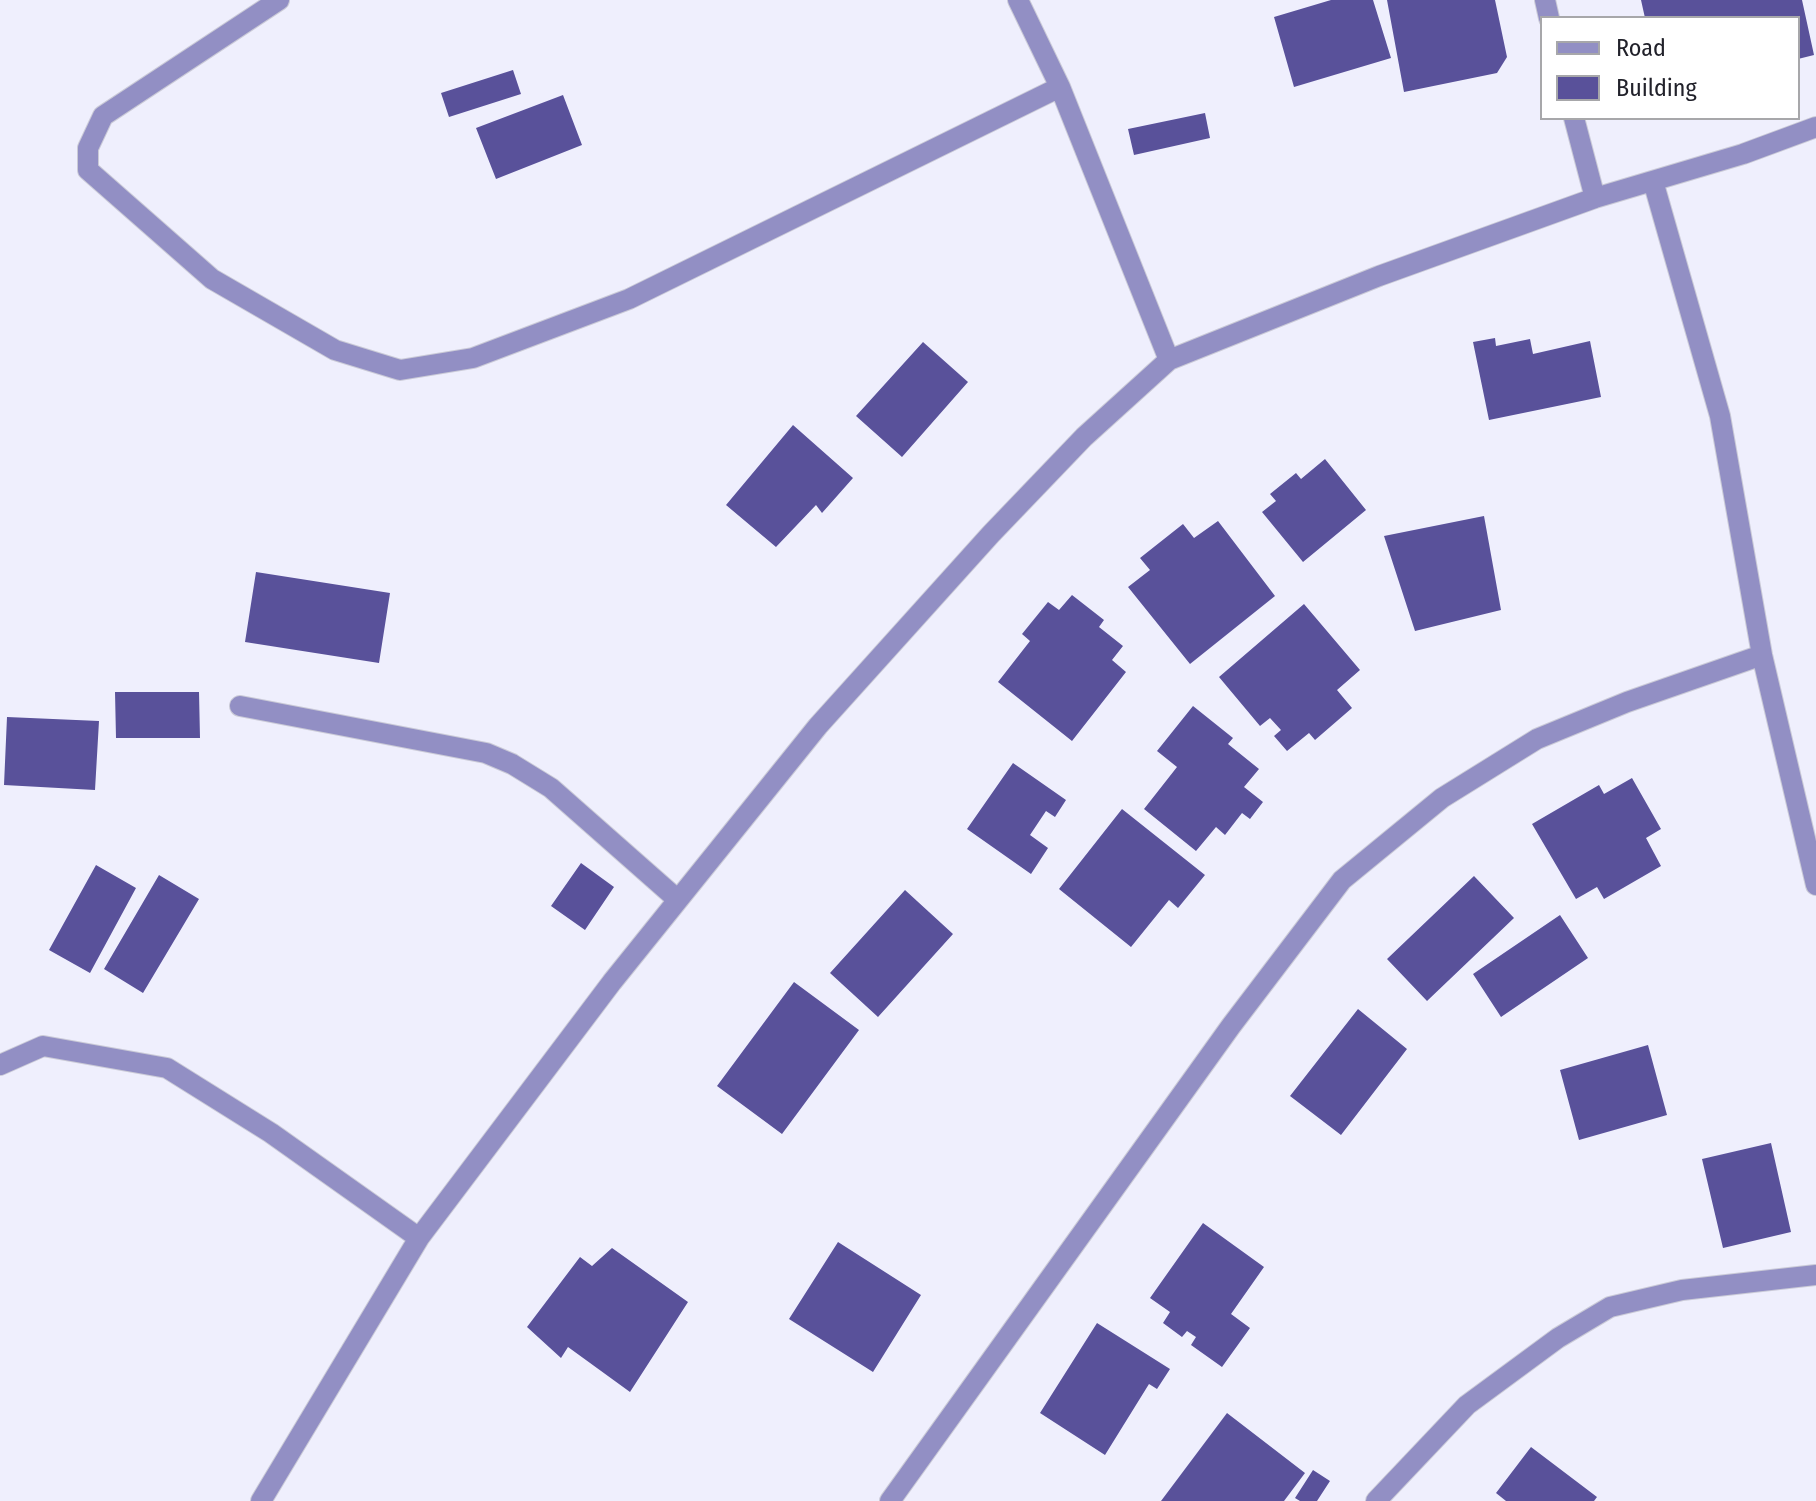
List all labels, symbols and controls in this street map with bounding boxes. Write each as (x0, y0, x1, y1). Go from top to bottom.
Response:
legend (1540, 16, 1800, 120)
text: Road (1616, 34, 1666, 62)
text: Building (1616, 74, 1697, 102)

